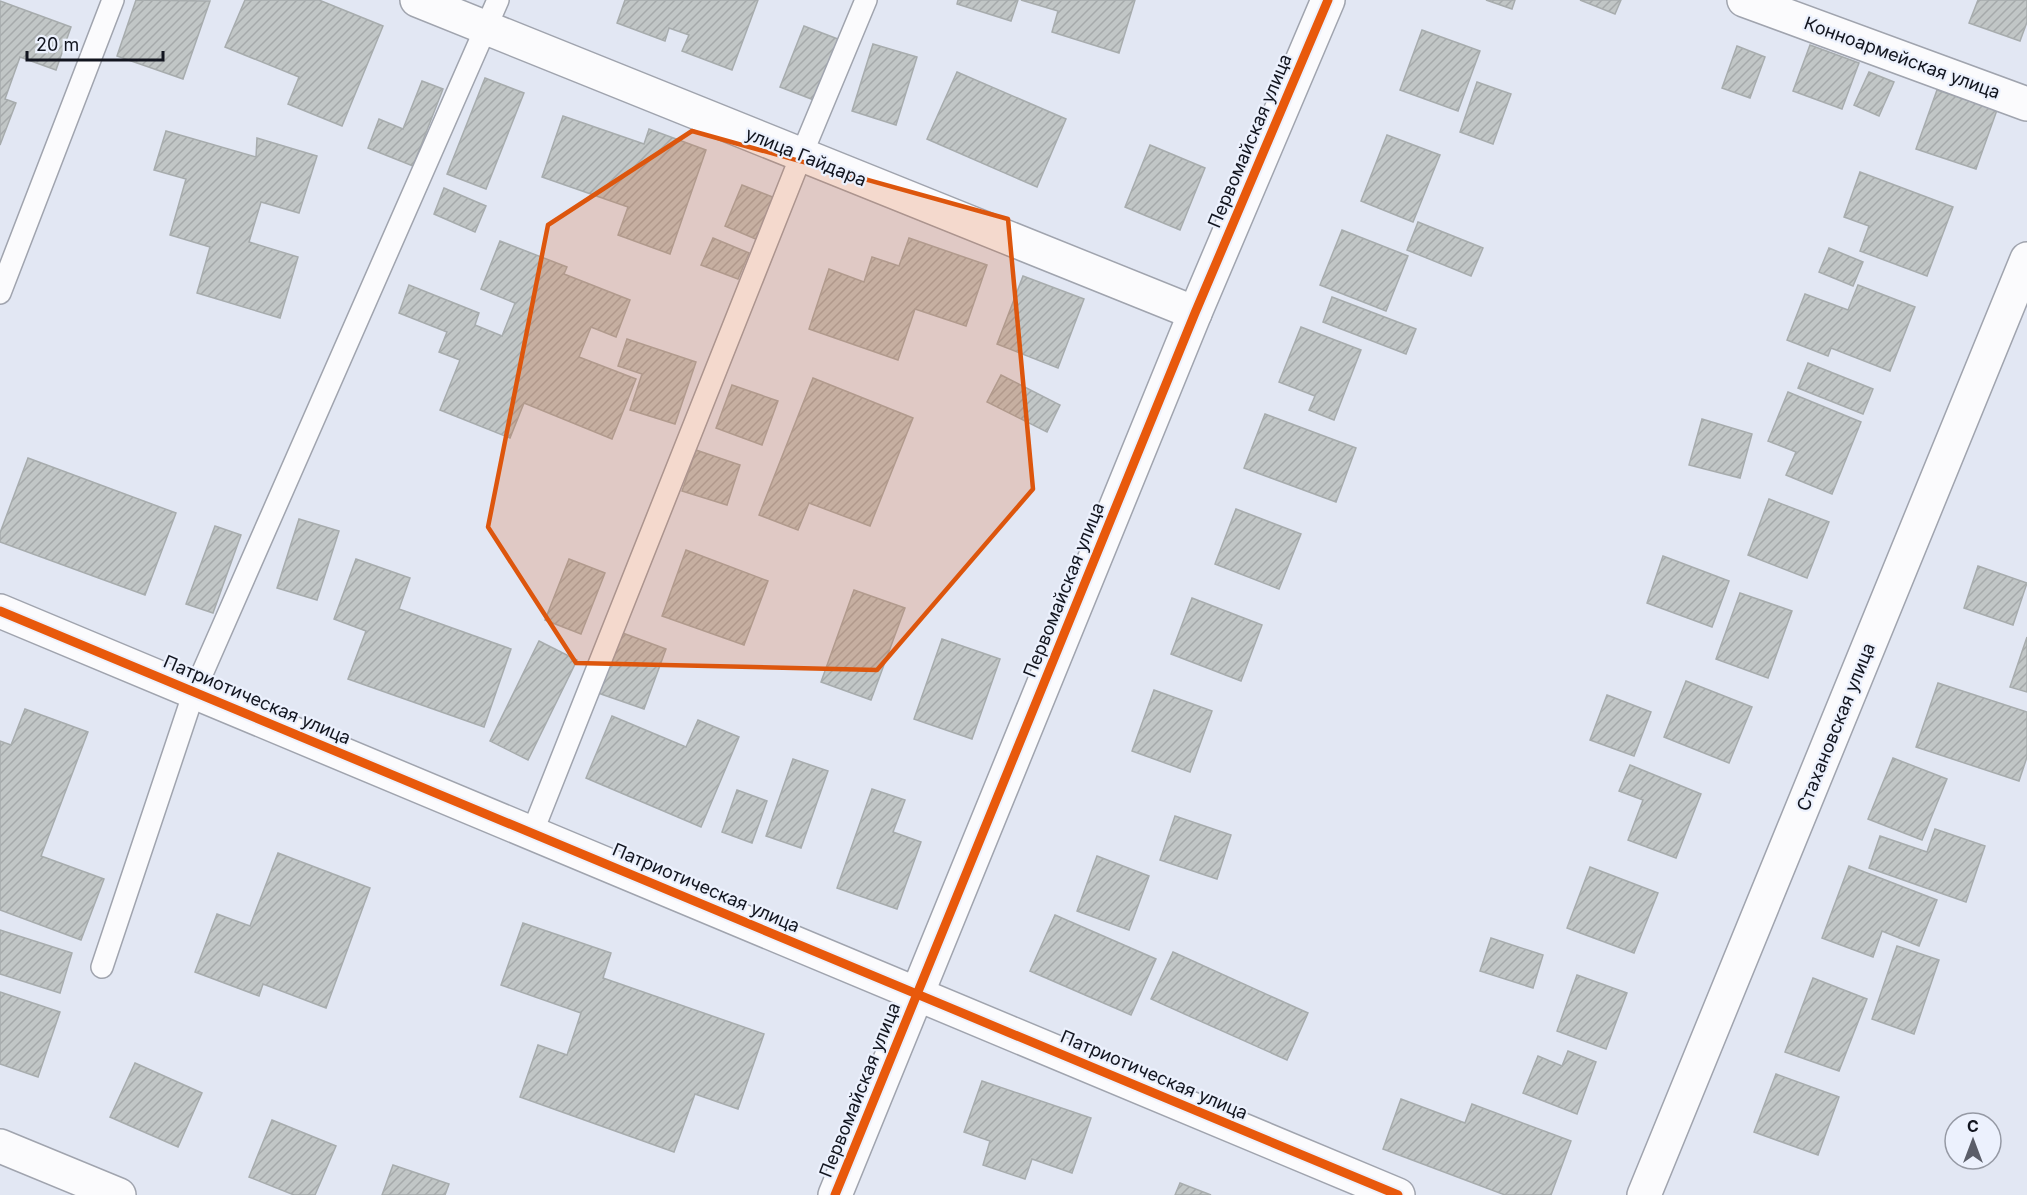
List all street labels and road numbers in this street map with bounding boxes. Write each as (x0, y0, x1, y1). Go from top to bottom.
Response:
street label: Конноармейская улица (1801, 12, 2003, 103)
street label: Первомайская улица (1203, 51, 1296, 231)
street label: улица Гайдара (743, 123, 870, 190)
street label: Первомайская улица (1019, 499, 1108, 680)
street label: Стахановская улица (1792, 640, 1879, 814)
street label: Патриотическая улица (161, 651, 354, 749)
street label: Патриотическая улица (610, 839, 803, 937)
street label: Первомайская улица (815, 999, 904, 1180)
street label: Патриотическая улица (1058, 1026, 1251, 1124)

